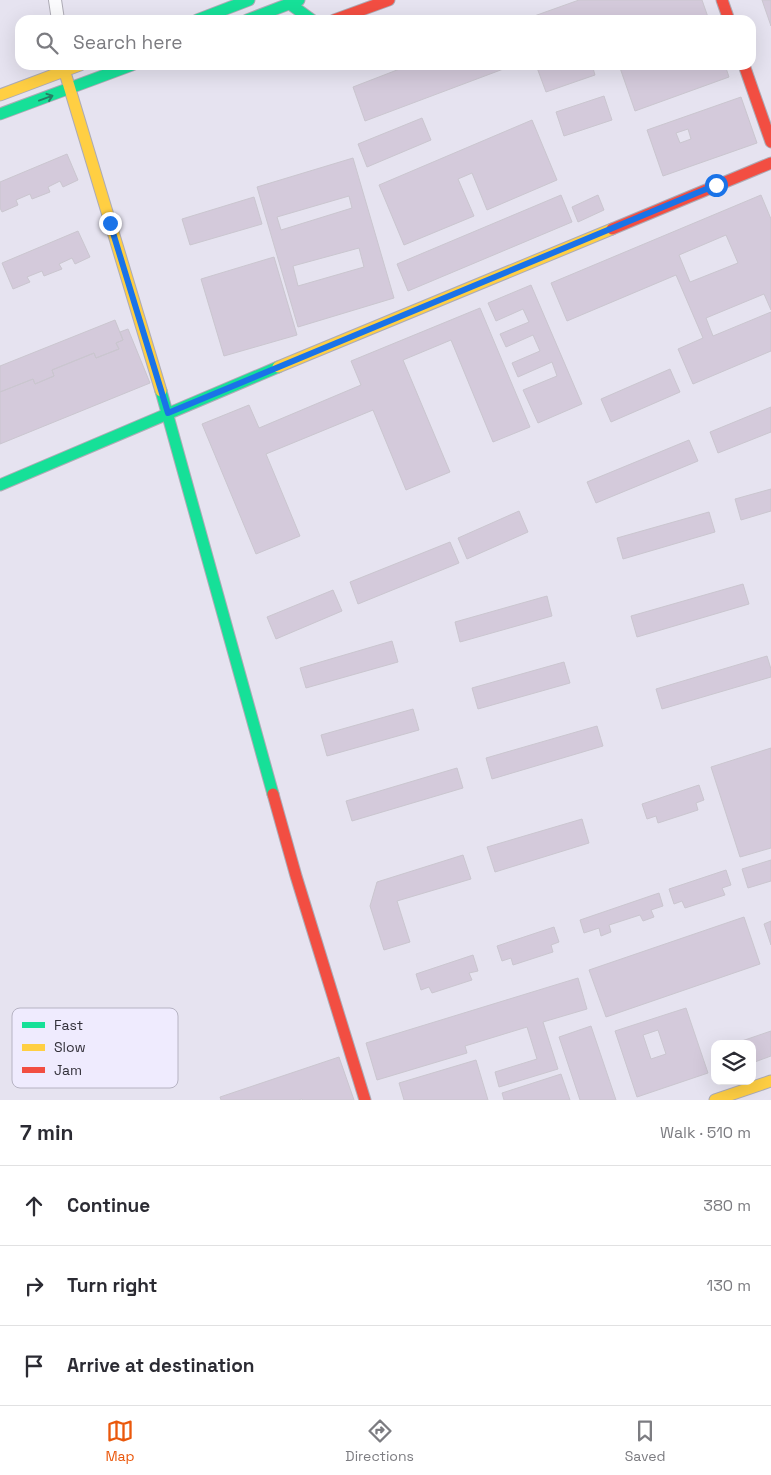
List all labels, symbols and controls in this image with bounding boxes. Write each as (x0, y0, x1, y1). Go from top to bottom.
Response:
search box (15, 15, 756, 70)
icon: search (33, 29, 61, 57)
text: Search here (73, 30, 183, 55)
one-way arrow (38, 93, 53, 102)
route start (705, 174, 728, 197)
route end (99, 212, 122, 235)
legend (12, 1008, 178, 1088)
text: Fast (54, 1016, 83, 1034)
text: Slow (54, 1038, 86, 1056)
map controls (711, 1040, 756, 1085)
button: layers (711, 1040, 756, 1085)
text: Jam (54, 1061, 82, 1079)
text: 7 min (20, 1119, 73, 1146)
text: Walk · 510 m (660, 1122, 751, 1143)
icon: ahead (20, 1192, 48, 1220)
text: Continue (67, 1193, 150, 1218)
text: 380 m (703, 1195, 751, 1216)
icon: right (20, 1272, 48, 1300)
text: Turn right (67, 1273, 157, 1298)
text: 130 m (707, 1275, 751, 1296)
icon: arrive (20, 1352, 48, 1380)
text: Arrive at destination (67, 1353, 255, 1378)
tab: Map (105, 1417, 135, 1465)
tab: Directions (345, 1417, 414, 1465)
tab: Saved (625, 1417, 666, 1465)

